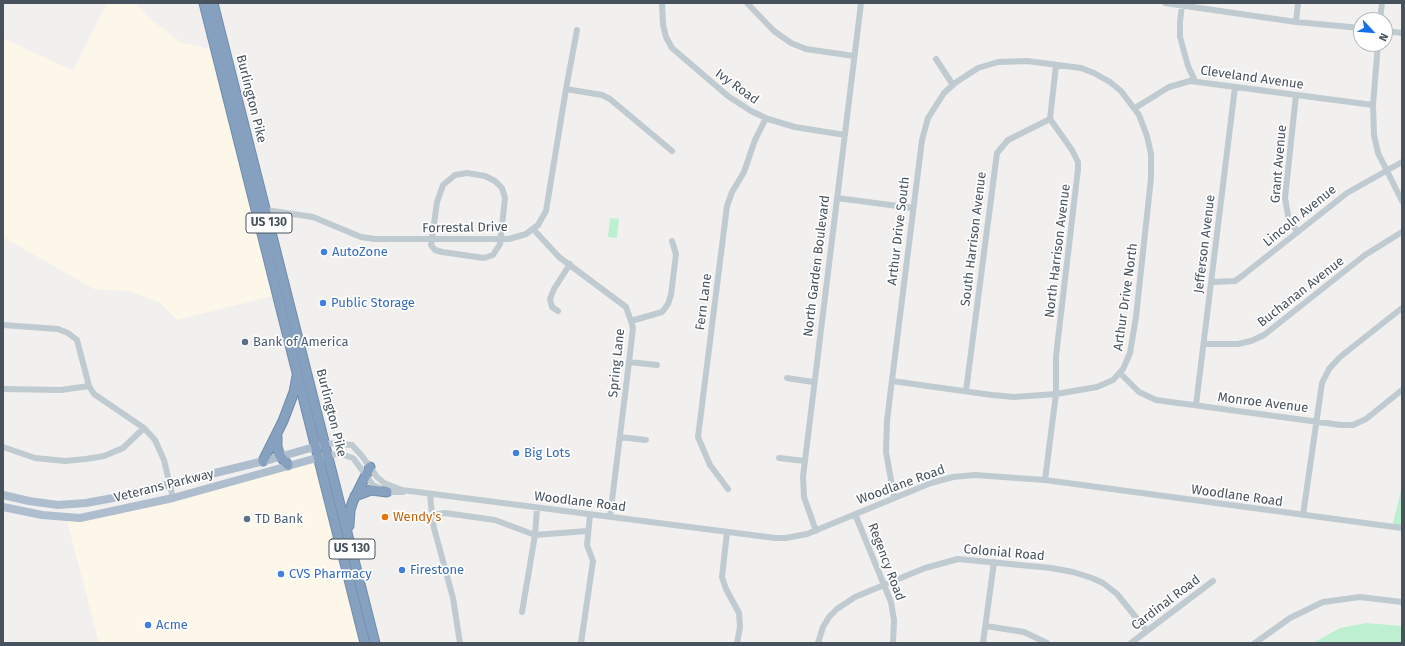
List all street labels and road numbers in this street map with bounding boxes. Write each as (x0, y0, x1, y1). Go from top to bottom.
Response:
street label: Burlington Pike (233, 53, 269, 145)
street label: Cleveland Avenue (1199, 63, 1305, 93)
street label: Ivy Road (712, 66, 762, 108)
street label: Grant Avenue (1268, 124, 1290, 204)
street label: South Harrison Avenue (958, 171, 990, 307)
street label: Arthur Drive South (885, 176, 913, 286)
street label: Lincoln Avenue (1260, 182, 1340, 250)
street label: North Harrison Avenue (1042, 183, 1074, 319)
street label: North Garden Boulevard (801, 194, 833, 338)
street label: Jefferson Avenue (1191, 194, 1219, 294)
road number: US 130 (246, 213, 292, 233)
street label: Forrestal Drive (422, 219, 508, 237)
street label: Arthur Drive North (1111, 242, 1141, 352)
street label: Buchanan Avenue (1255, 253, 1347, 331)
street label: Fern Lane (693, 273, 715, 331)
street label: Spring Lane (606, 328, 628, 398)
street label: Burlington Pike (313, 367, 349, 459)
street label: Monroe Avenue (1217, 390, 1309, 416)
street label: Woodlane Road (855, 462, 947, 508)
street label: Veterans Parkway (112, 466, 216, 506)
street label: Woodlane Road (1190, 482, 1284, 510)
street label: Woodlane Road (533, 489, 627, 515)
street label: Regency Road (864, 521, 908, 603)
road number: US 130 (329, 539, 375, 559)
street label: Colonial Road (963, 542, 1045, 564)
street label: Cardinal Road (1129, 572, 1203, 634)

